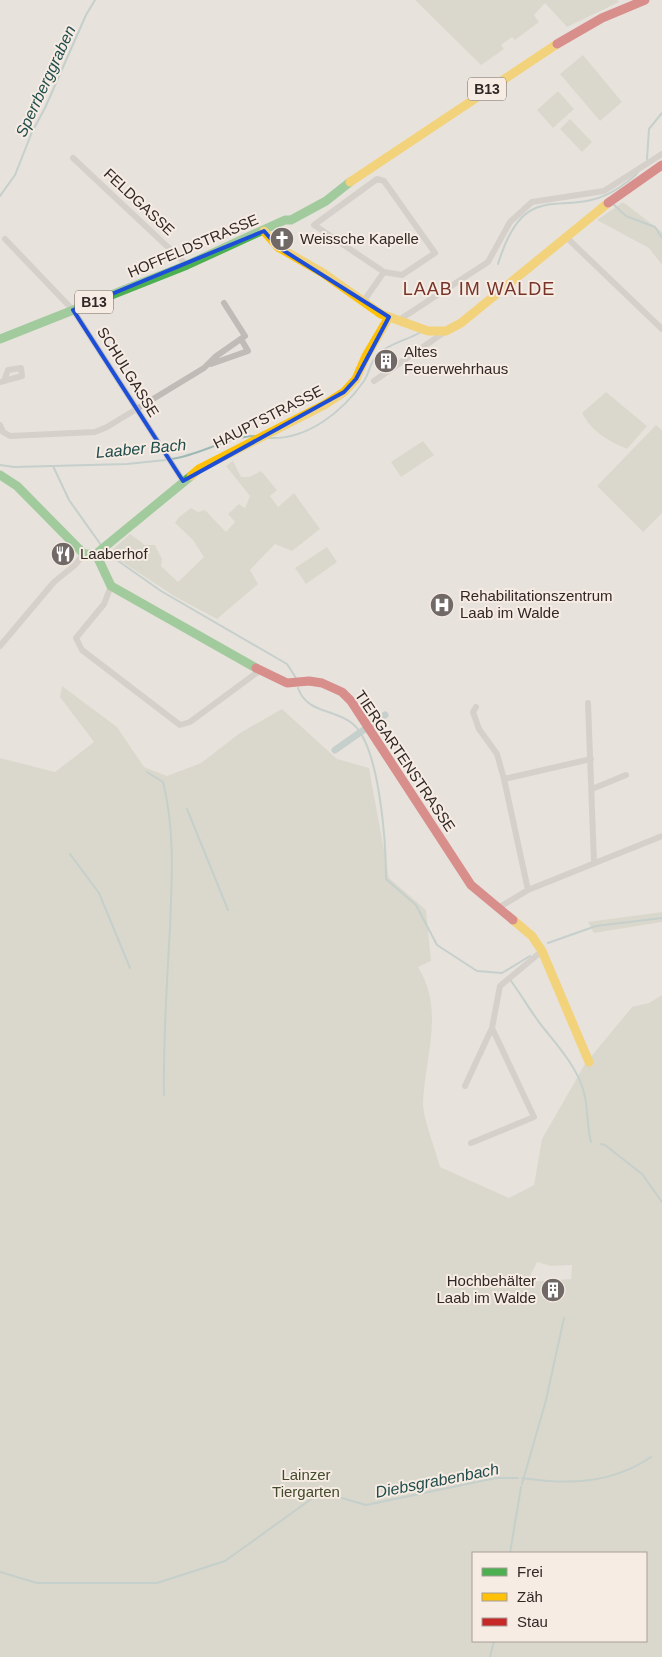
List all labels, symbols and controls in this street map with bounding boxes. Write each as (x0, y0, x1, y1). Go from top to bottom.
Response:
water label: Sperrberggraben (12, 23, 79, 140)
road number: B13 (468, 78, 506, 100)
street label: FELDGASSE (101, 165, 178, 239)
street label: HOFFELDSTRASSE (125, 210, 261, 281)
church icon: Weissche Kapelle (269, 226, 295, 252)
place label: Weissche Kapelle (300, 230, 419, 247)
district label: LAAB IM WALDE (403, 279, 555, 299)
road number: B13 (75, 290, 113, 314)
street label: SCHULGASSE (94, 324, 163, 420)
place label: Altes Feuerwehrhaus (404, 343, 508, 377)
building icon: Altes Feuerwehrhaus (373, 348, 399, 374)
street label: HAUPTSTRASSE (210, 382, 325, 452)
water label: Laaber Bach (95, 436, 187, 461)
restaurant icon: Laaberhof (50, 541, 76, 567)
place label: Laaberhof (80, 545, 148, 562)
place label: Rehabilitationszentrum Laab im Walde (460, 587, 613, 621)
hospital icon: Rehabilitationszentrum Laab im Walde (429, 592, 455, 618)
street label: TIERGARTENSTRASSE (352, 687, 459, 834)
place label: Hochbehälter Laab im Walde (437, 1272, 536, 1306)
building icon: Hochbehälter Laab im Walde (540, 1277, 566, 1303)
water label: Diebsgrabenbach (374, 1460, 500, 1501)
park label: Lainzer Tiergarten (272, 1466, 340, 1500)
legend (472, 1552, 647, 1642)
text: Frei (517, 1563, 543, 1580)
text: Zäh (517, 1588, 543, 1605)
text: Stau (517, 1613, 548, 1630)

